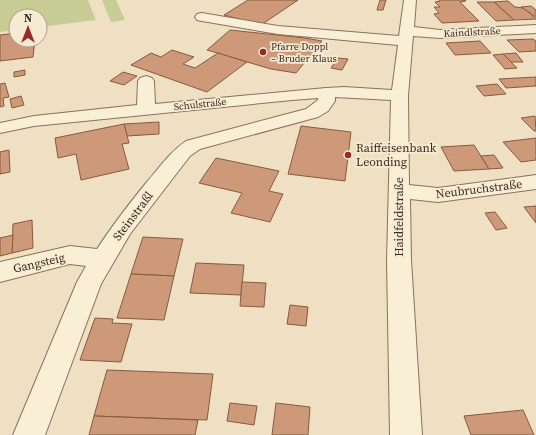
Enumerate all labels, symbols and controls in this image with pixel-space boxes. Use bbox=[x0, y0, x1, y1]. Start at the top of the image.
north arrow bbox=[8, 8, 48, 48]
text: N bbox=[24, 11, 32, 26]
street label: Kaindlstraße bbox=[443, 24, 501, 40]
place label: Pfarre Doppl – Bruder Klaus bbox=[271, 40, 337, 65]
marker: Pfarre Doppl – Bruder Klaus bbox=[258, 47, 268, 57]
street label: Schulstraße bbox=[173, 95, 227, 113]
place label: Raiffeisenbank Leonding bbox=[356, 140, 437, 170]
marker: Raiffeisenbank Leonding bbox=[343, 150, 353, 160]
street label: Neubruchstraße bbox=[435, 176, 523, 202]
street label: Haidfeldstraße bbox=[391, 177, 407, 257]
street label: Steinstraßl bbox=[109, 188, 157, 244]
street label: Gangsteig bbox=[12, 249, 66, 277]

